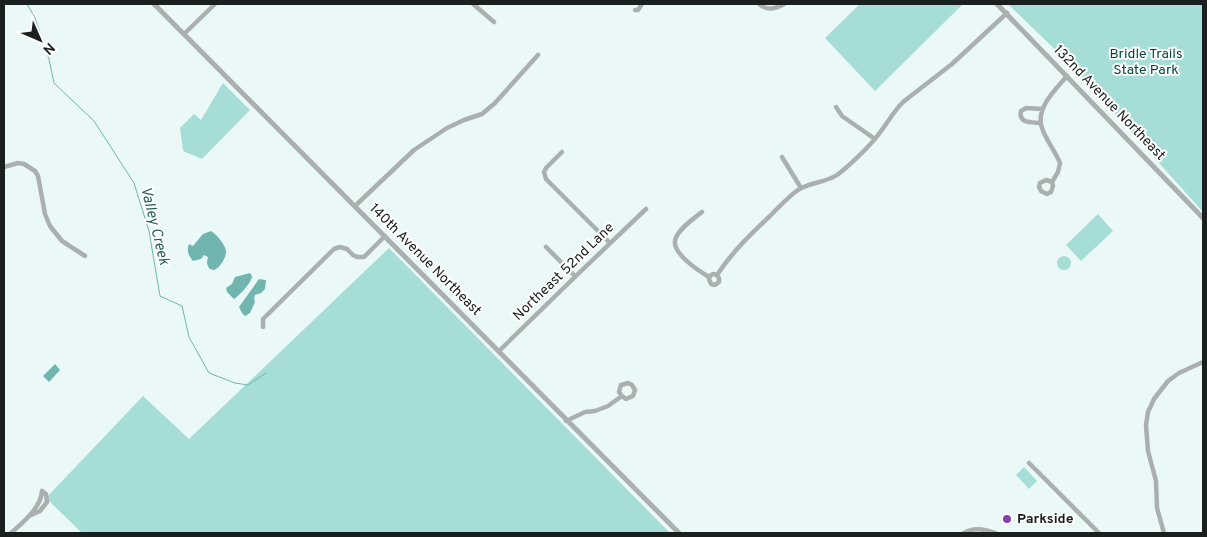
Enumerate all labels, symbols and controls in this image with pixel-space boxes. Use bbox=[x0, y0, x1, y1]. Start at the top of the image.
north arrow bbox=[15, 15, 65, 65]
text: N bbox=[39, 39, 58, 58]
street label: 132nd Avenue Northeast bbox=[1049, 42, 1169, 164]
park label: Bridle Trails State Park bbox=[1109, 46, 1183, 79]
water label: Valley Creek bbox=[135, 185, 173, 268]
street label: 140th Avenue Northeast bbox=[365, 200, 485, 320]
street label: Northeast 52nd Lane bbox=[510, 219, 618, 325]
place label: Parkside bbox=[1017, 511, 1074, 528]
marker: Parkside bbox=[1001, 513, 1013, 525]

